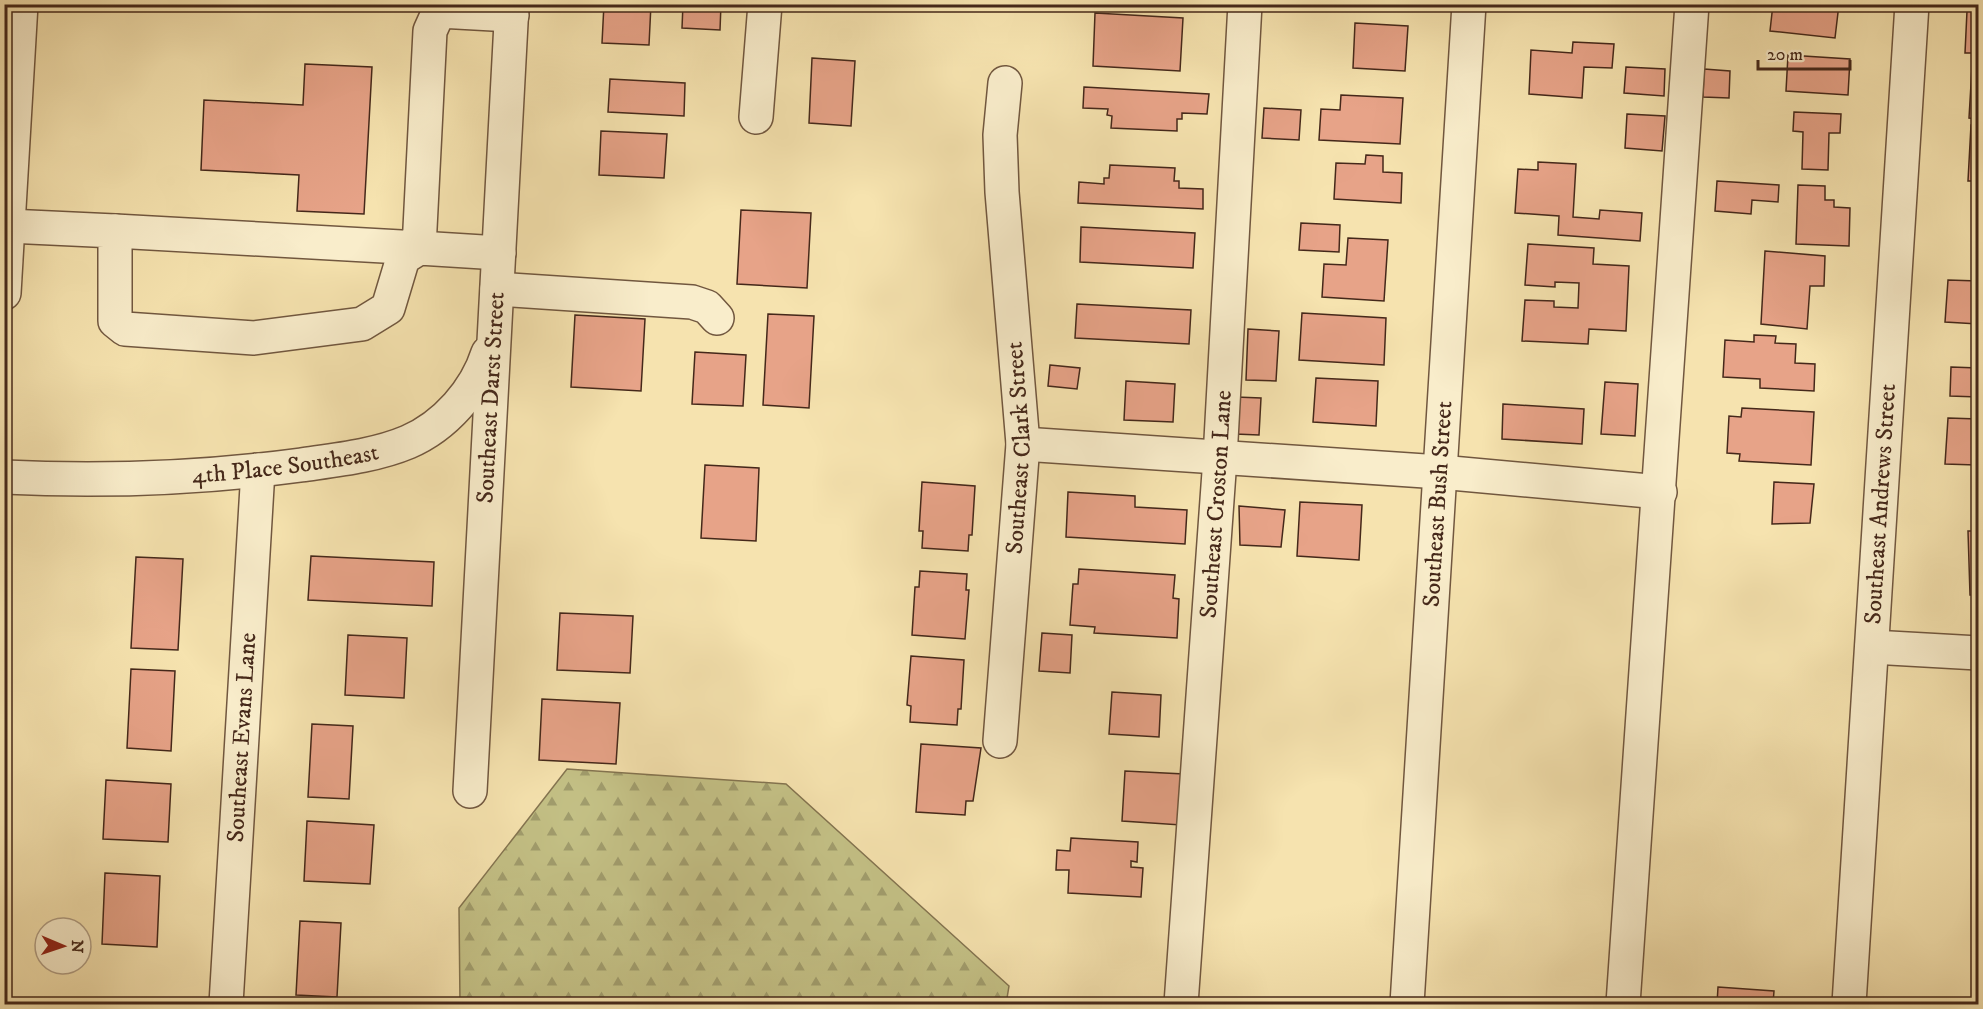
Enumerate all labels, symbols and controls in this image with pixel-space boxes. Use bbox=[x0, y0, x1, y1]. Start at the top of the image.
scale bar bbox=[1758, 33, 1850, 71]
text: 20 m bbox=[1767, 44, 1803, 66]
street label: Southeast Darst Street bbox=[470, 291, 512, 504]
street label: Southeast Clark Street bbox=[1000, 340, 1038, 555]
street label: Southeast Andrews Street bbox=[1858, 382, 1903, 625]
street label: Southeast Croston Lane bbox=[1194, 389, 1239, 619]
street label: Southeast Bush Street bbox=[1417, 400, 1459, 608]
street label: 4th Place Southeast bbox=[191, 437, 382, 491]
street label: Southeast Evans Lane bbox=[221, 632, 263, 843]
north arrow bbox=[33, 916, 93, 976]
text: N bbox=[67, 940, 87, 953]

